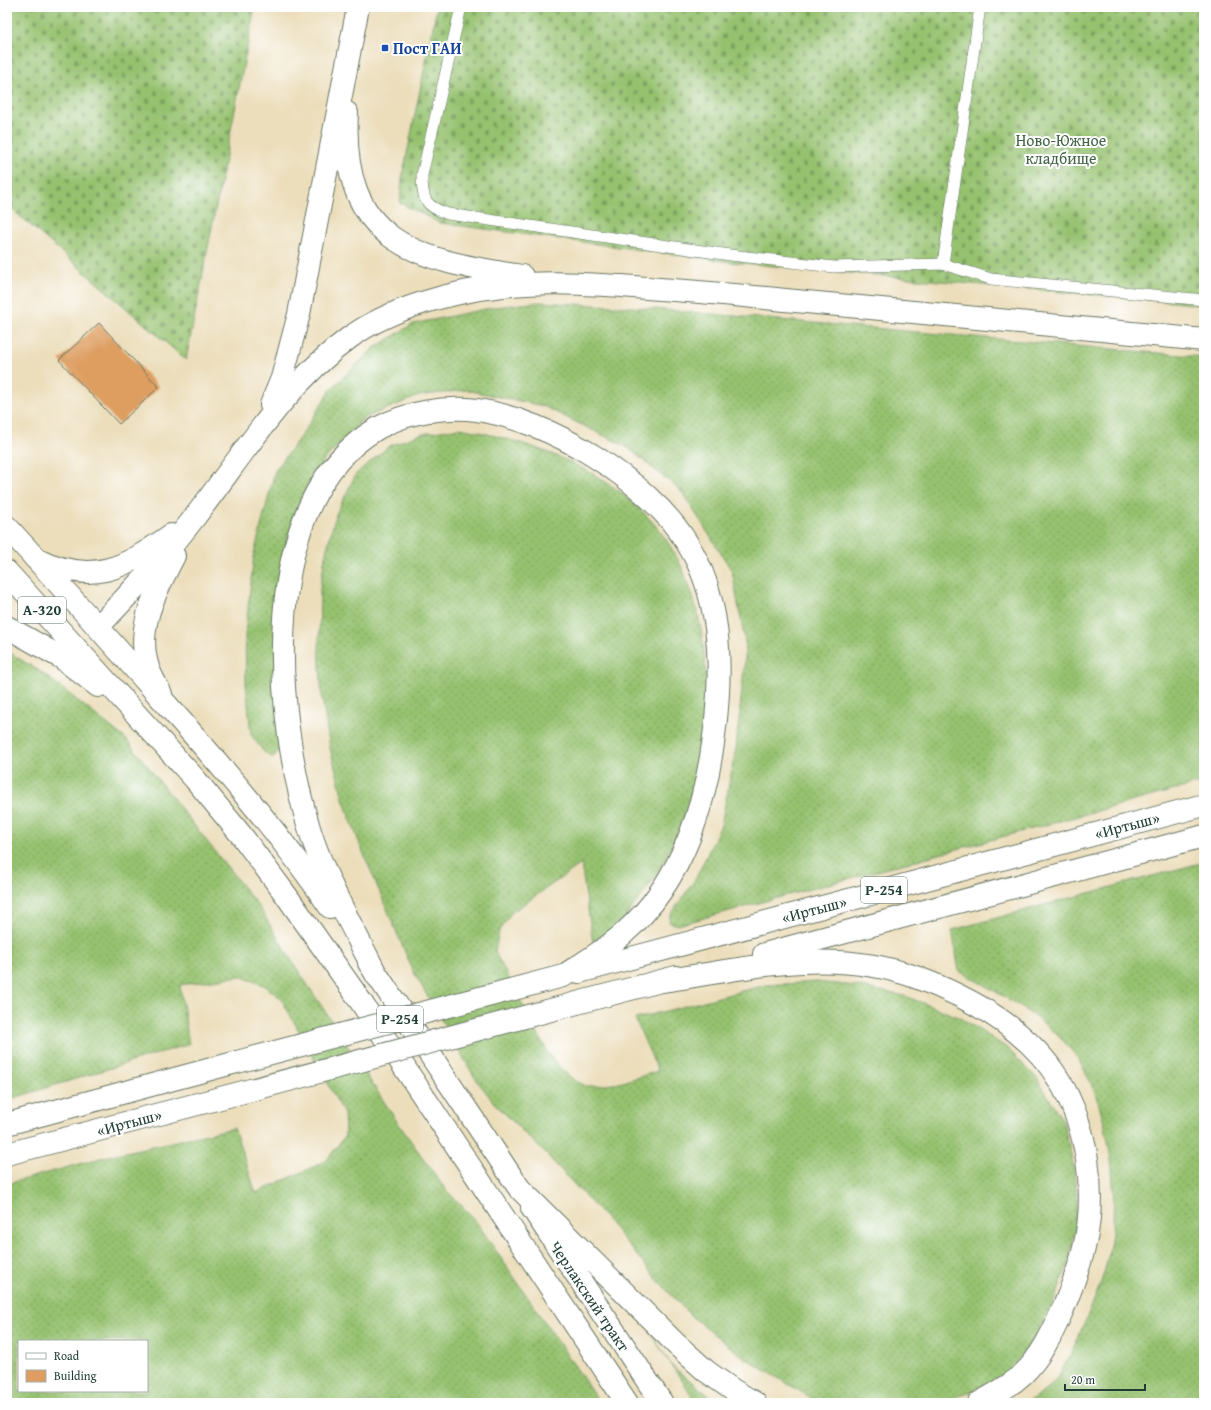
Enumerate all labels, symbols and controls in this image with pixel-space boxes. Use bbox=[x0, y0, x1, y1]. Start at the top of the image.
place label: Пост ГАИ bbox=[393, 36, 461, 60]
marker: Пост ГАИ bbox=[380, 43, 390, 53]
park label: Ново-Южное кладбище bbox=[1016, 128, 1106, 170]
road number: А-320 bbox=[18, 597, 66, 623]
street label: «Иртыш» bbox=[1092, 805, 1162, 845]
road number: Р-254 bbox=[861, 877, 907, 903]
street label: «Иртыш» bbox=[779, 889, 849, 929]
road number: Р-254 bbox=[377, 1006, 423, 1032]
street label: «Иртыш» bbox=[94, 1102, 164, 1142]
street label: Черлакский тракт bbox=[544, 1236, 636, 1356]
legend bbox=[18, 1340, 148, 1392]
text: Road bbox=[54, 1347, 80, 1364]
scale bar bbox=[1065, 1366, 1145, 1392]
text: Building bbox=[54, 1367, 97, 1384]
text: 20 m bbox=[1071, 1371, 1095, 1388]

